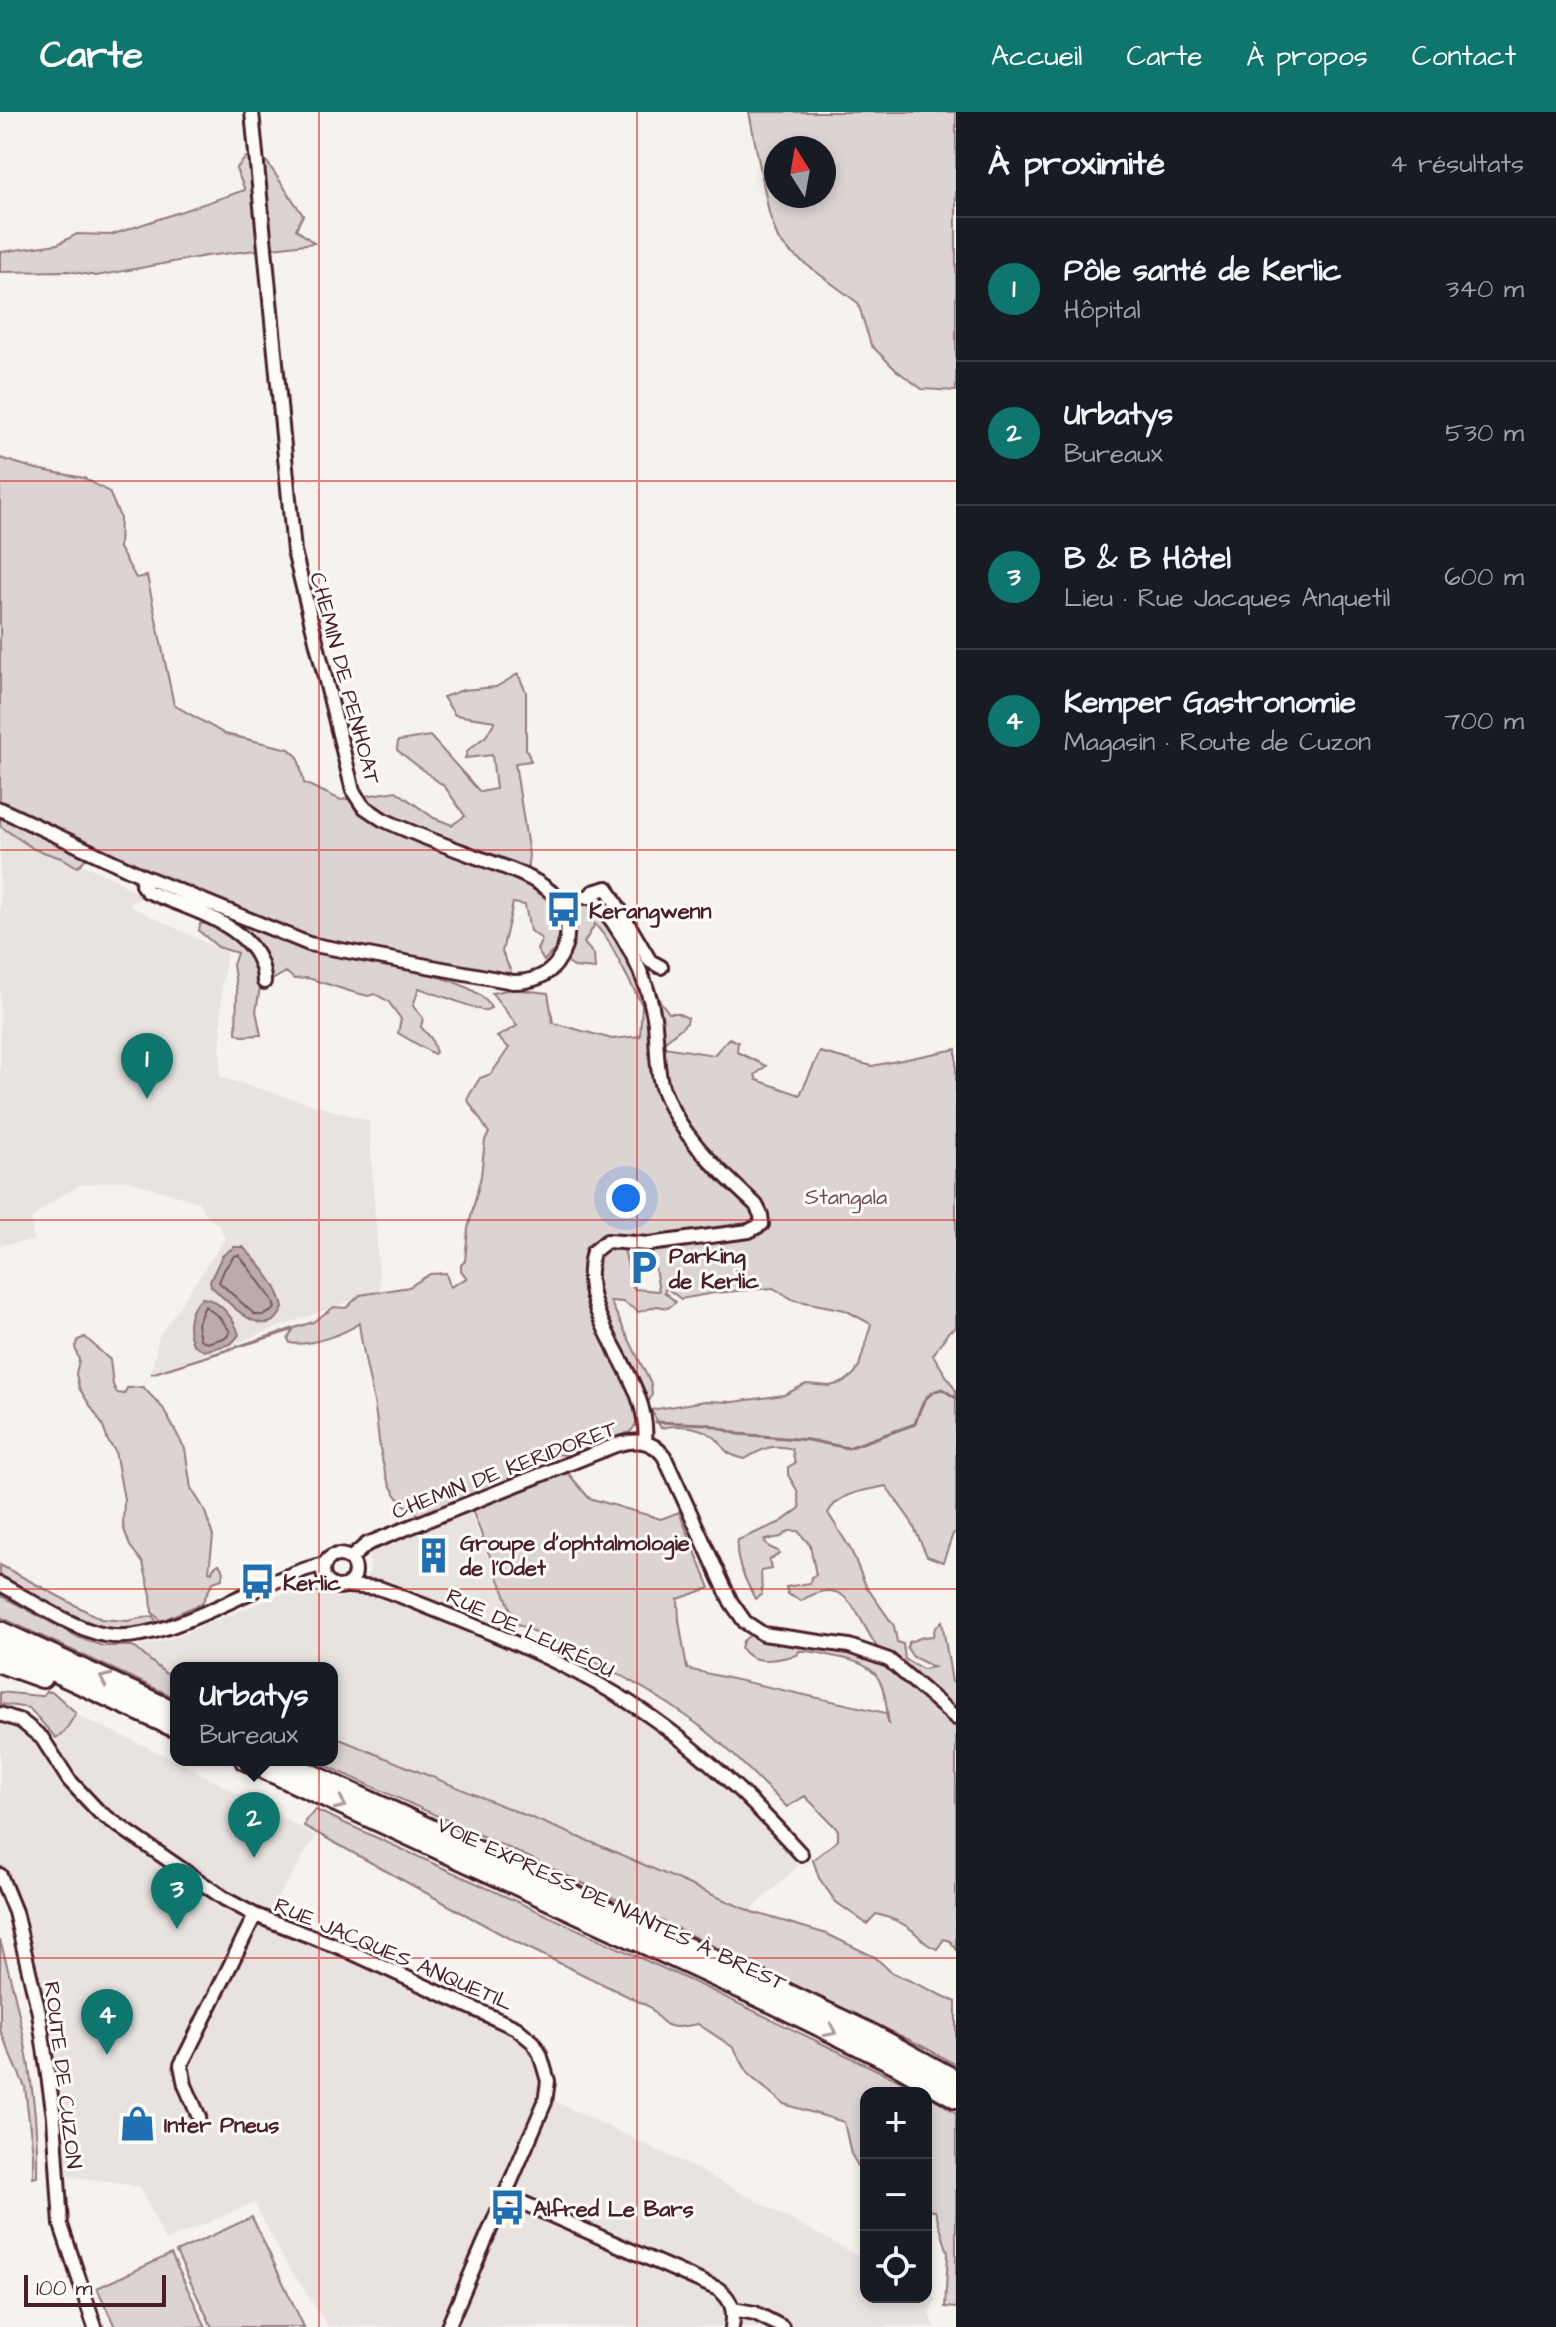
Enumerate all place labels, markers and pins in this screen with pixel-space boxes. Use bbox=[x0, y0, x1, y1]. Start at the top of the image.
bus stop icon: Kerangwenn bbox=[544, 891, 582, 929]
place label: Kerangwenn bbox=[589, 896, 712, 928]
pin: 1 bbox=[121, 1033, 173, 1099]
place label: Parking de Kerlic bbox=[668, 1241, 759, 1297]
parking icon: Parking de Kerlic bbox=[624, 1249, 662, 1287]
place label: Groupe d'ophtalmologie de l'Odet bbox=[459, 1528, 690, 1584]
building icon: Groupe d'ophtalmologie de l'Odet bbox=[415, 1536, 453, 1574]
bus stop icon: Kerlic bbox=[238, 1563, 276, 1601]
place label: Kerlic bbox=[283, 1568, 341, 1599]
pin: 2 bbox=[228, 1792, 280, 1858]
pin: 3 bbox=[151, 1863, 203, 1929]
pin: 4 bbox=[81, 1989, 133, 2055]
shop icon: Inter Pneus bbox=[119, 2105, 157, 2143]
place label: Inter Pneus bbox=[164, 2110, 279, 2141]
bus stop icon: Alfred Le Bars bbox=[488, 2189, 526, 2227]
place label: Alfred Le Bars bbox=[533, 2194, 694, 2225]

